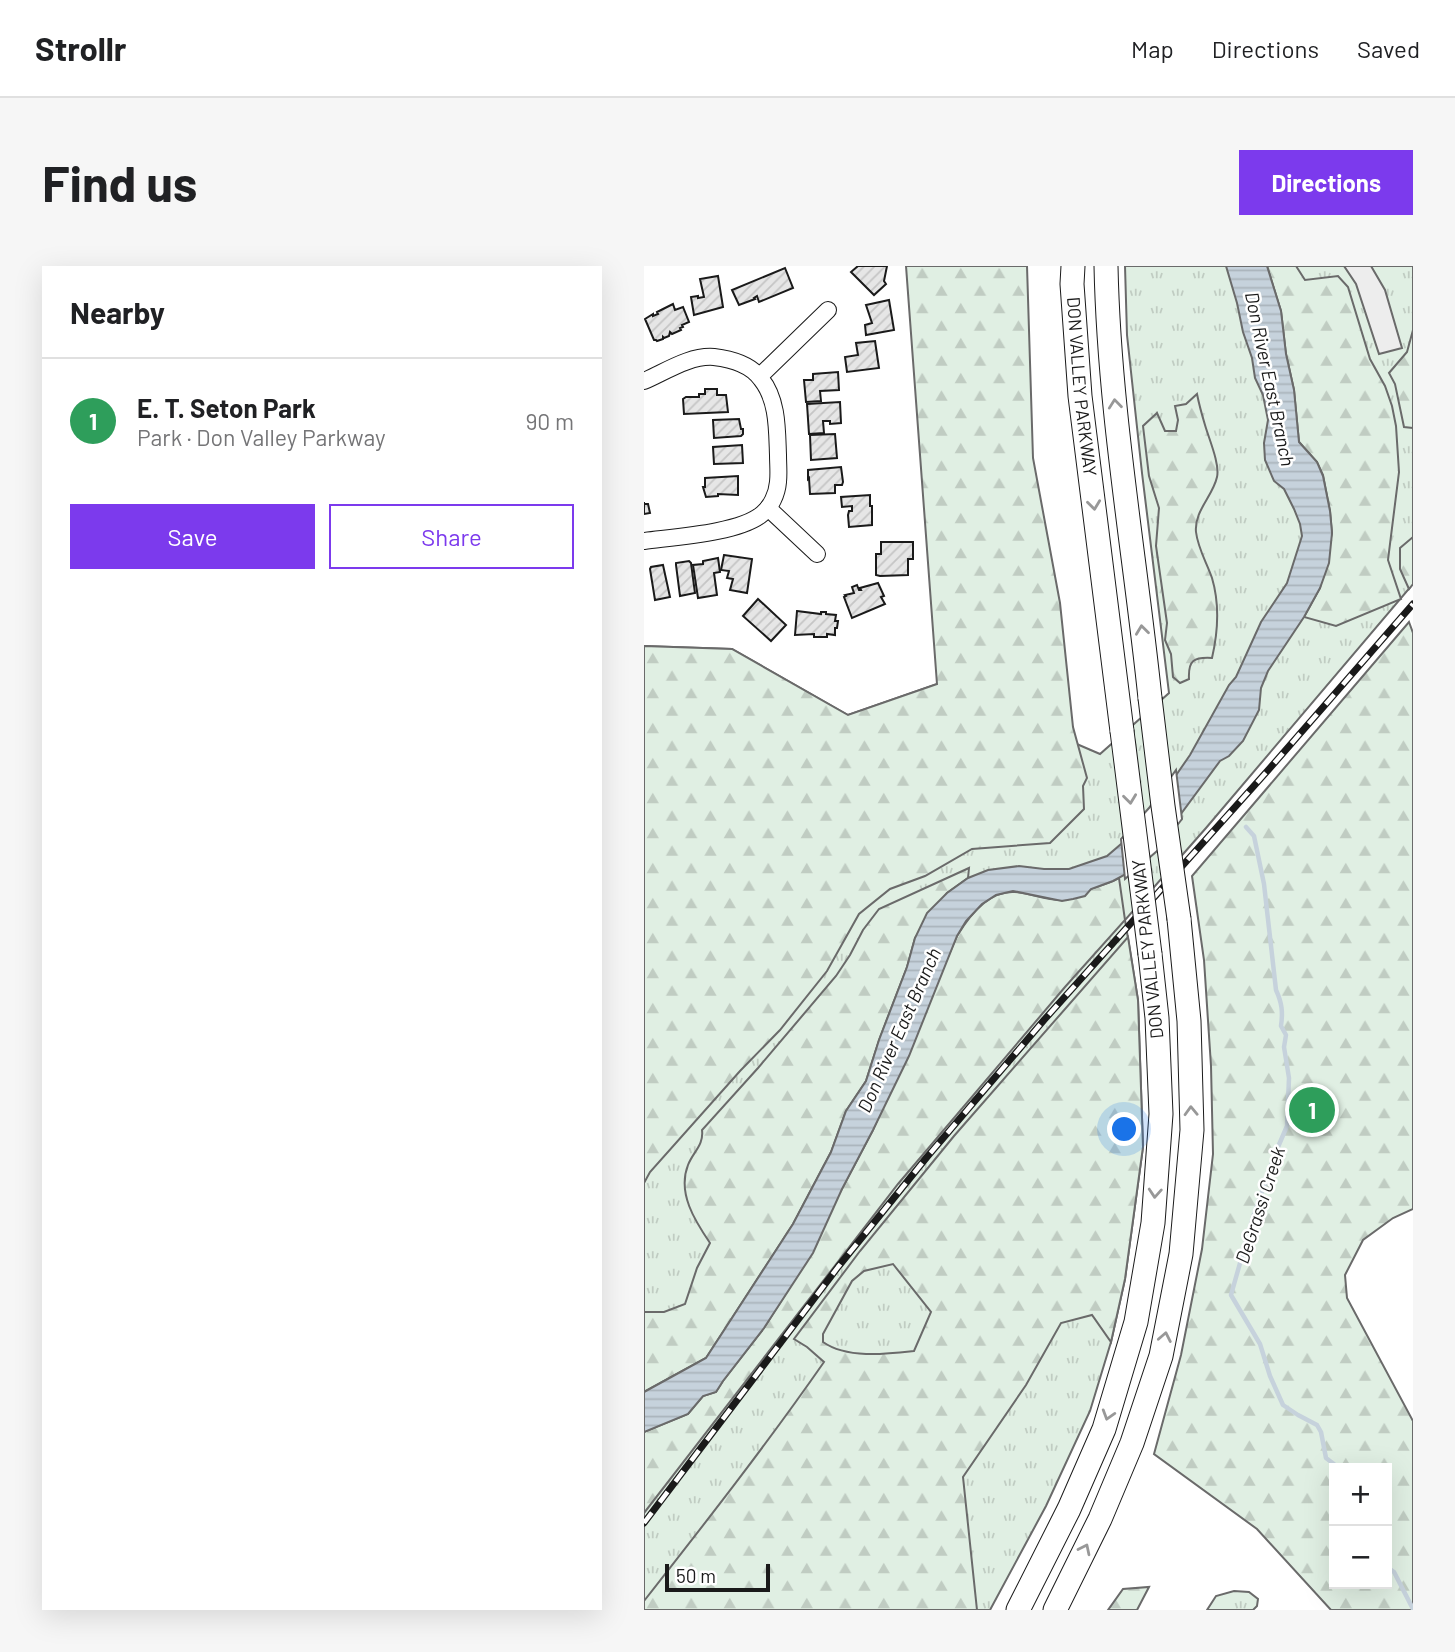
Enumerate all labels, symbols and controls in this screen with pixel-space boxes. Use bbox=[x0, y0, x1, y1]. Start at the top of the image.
text: Strollr bbox=[35, 28, 127, 68]
text: Map bbox=[1131, 34, 1174, 63]
text: Directions bbox=[1212, 34, 1319, 63]
text: Saved bbox=[1357, 34, 1420, 63]
button: Directions bbox=[1239, 150, 1413, 215]
text: Find us bbox=[42, 153, 197, 212]
water label: Don River East Branch bbox=[1241, 290, 1300, 468]
text: Nearby bbox=[70, 294, 165, 330]
street label: DON VALLEY PARKWAY bbox=[1063, 296, 1102, 477]
text: E. T. Seton Park bbox=[137, 392, 316, 423]
one-way arrow bbox=[1107, 398, 1122, 410]
text: 1 bbox=[89, 407, 97, 435]
text: 90 m bbox=[525, 407, 574, 435]
text: Park · Don Valley Parkway bbox=[137, 423, 386, 451]
one-way arrow bbox=[1086, 499, 1101, 510]
button: Save bbox=[70, 504, 315, 569]
button: Share bbox=[329, 504, 574, 569]
one-way arrow bbox=[1135, 624, 1150, 636]
one-way arrow bbox=[1123, 793, 1138, 804]
street label: DON VALLEY PARKWAY bbox=[1127, 858, 1167, 1040]
water label: Don River East Branch bbox=[852, 944, 945, 1116]
pin: 1 bbox=[1289, 1084, 1335, 1136]
one-way arrow bbox=[1184, 1105, 1199, 1116]
your location bbox=[1107, 1112, 1141, 1146]
water label: DeGrassi Creek bbox=[1230, 1143, 1289, 1266]
one-way arrow bbox=[1148, 1188, 1163, 1199]
one-way arrow bbox=[1157, 1331, 1172, 1343]
one-way arrow bbox=[1101, 1408, 1116, 1420]
map controls bbox=[1329, 1463, 1392, 1589]
button: + bbox=[1329, 1463, 1392, 1526]
button: − bbox=[1329, 1526, 1392, 1589]
one-way arrow bbox=[1077, 1544, 1091, 1556]
scale bar bbox=[665, 1561, 770, 1593]
text: 50 m bbox=[676, 1564, 716, 1587]

